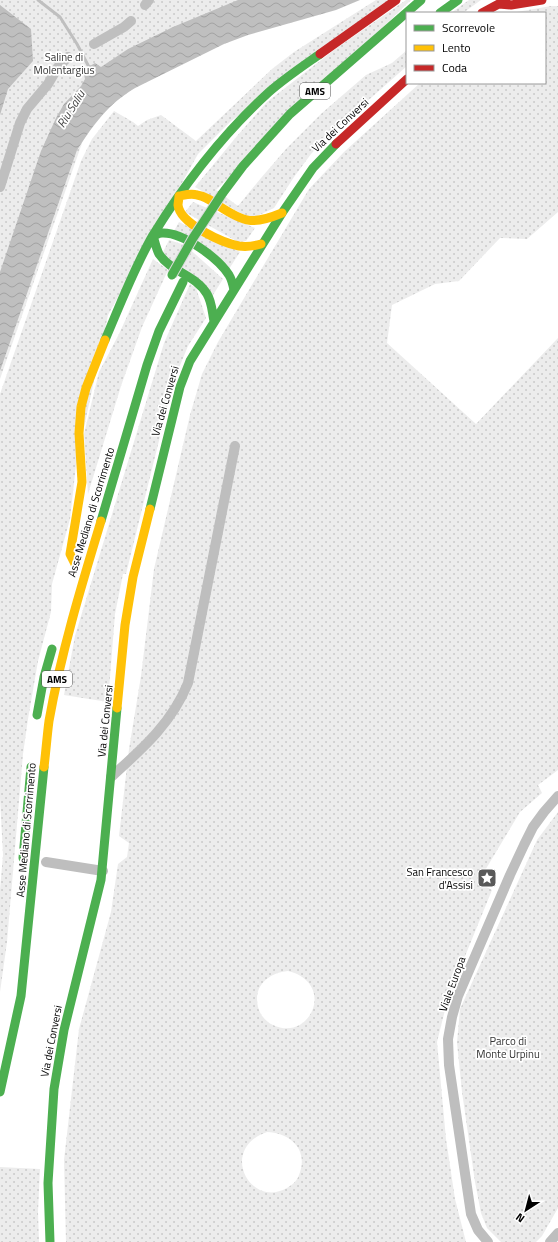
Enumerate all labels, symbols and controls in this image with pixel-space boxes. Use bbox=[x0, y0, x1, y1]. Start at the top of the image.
legend bbox=[406, 12, 546, 84]
text: Scorrevole bbox=[442, 18, 495, 37]
text: Lento bbox=[442, 38, 471, 57]
park label: Saline di Molentargius bbox=[33, 49, 95, 78]
text: Coda bbox=[442, 58, 467, 77]
road number: AMS bbox=[300, 83, 330, 99]
water label: Riu Saliu bbox=[52, 86, 90, 131]
street label: Via dei Conversi bbox=[308, 94, 372, 156]
street label: Via dei Conversi bbox=[147, 364, 183, 438]
street label: Asse Mediano di Scorrimento bbox=[64, 445, 118, 579]
road number: AMS bbox=[42, 671, 72, 687]
street label: Via dei Conversi bbox=[93, 684, 117, 758]
street label: Asse Mediano di Scorrimento bbox=[12, 762, 40, 898]
place label: San Francesco d'Assisi bbox=[406, 864, 473, 893]
place icon: San Francesco d'Assisi bbox=[476, 867, 498, 889]
street label: Viale Europa bbox=[435, 954, 470, 1014]
street label: Via dei Conversi bbox=[36, 1004, 66, 1078]
park label: Parco di Monte Urpinu bbox=[476, 1033, 540, 1062]
north arrow bbox=[506, 1190, 546, 1230]
text: N bbox=[512, 1209, 528, 1227]

